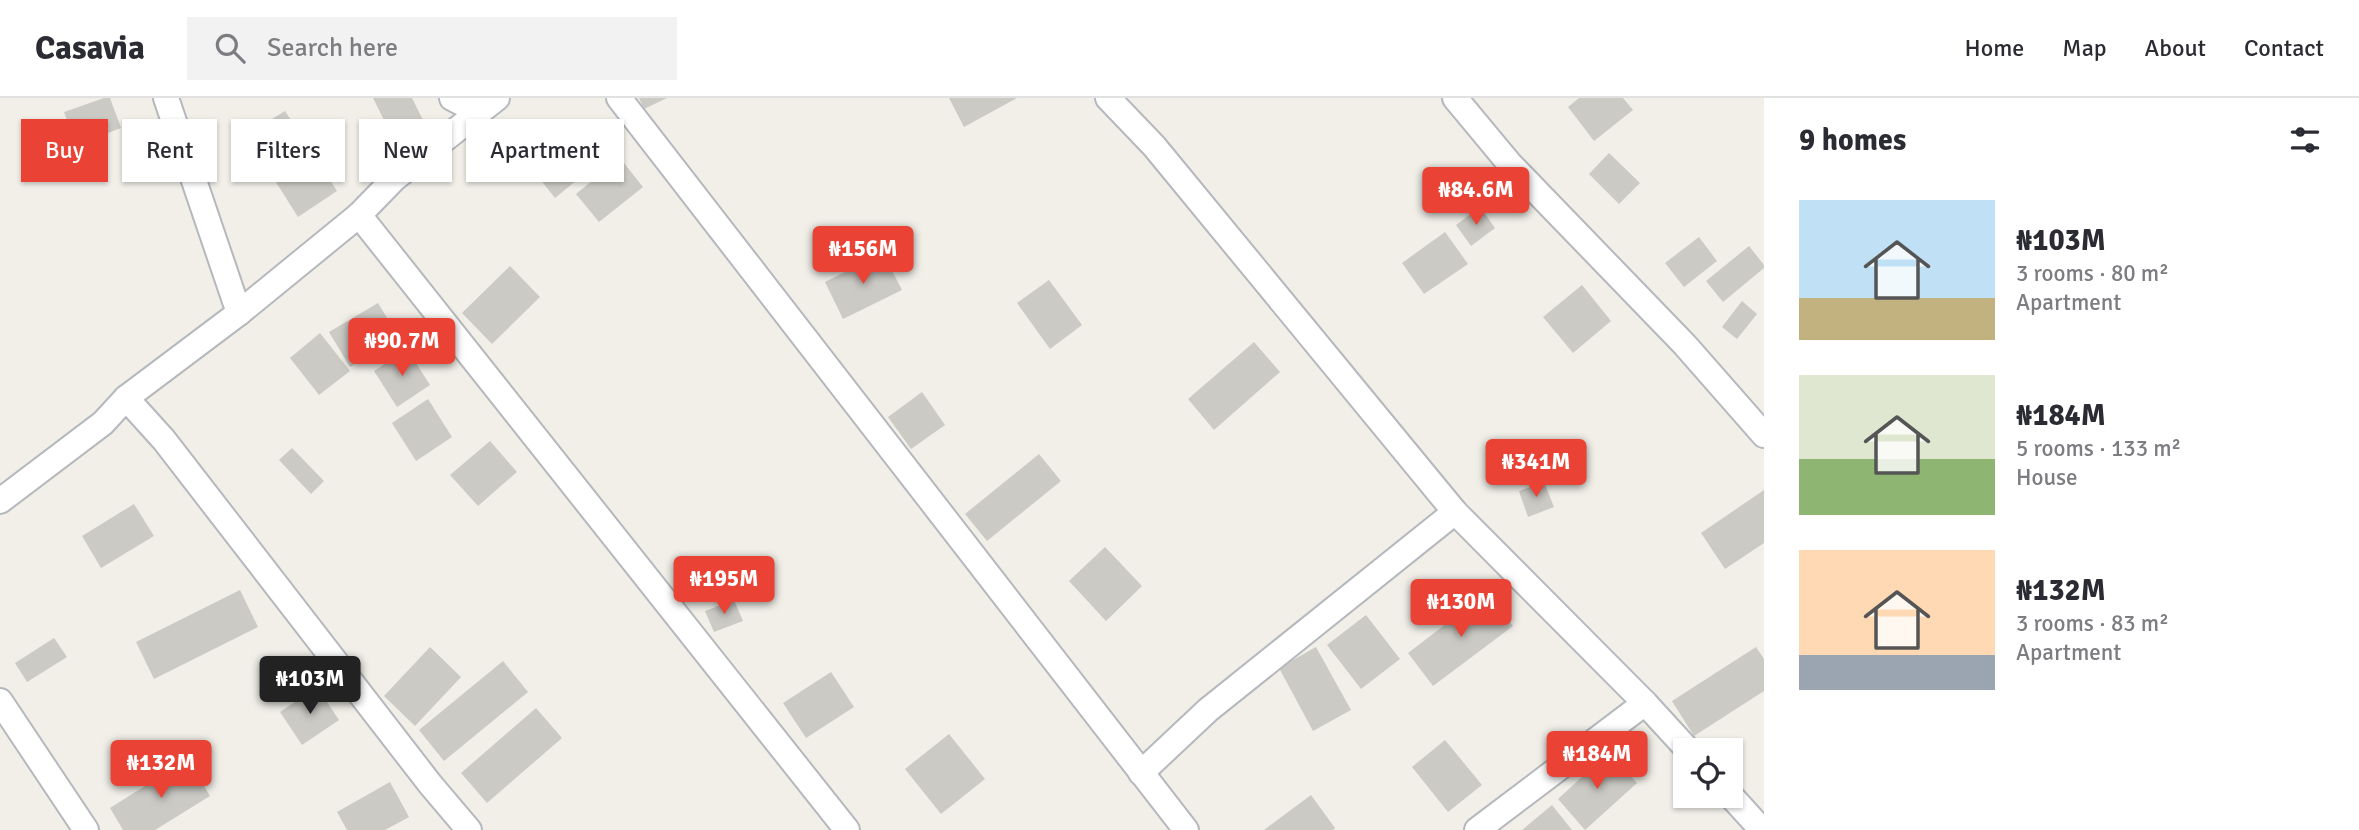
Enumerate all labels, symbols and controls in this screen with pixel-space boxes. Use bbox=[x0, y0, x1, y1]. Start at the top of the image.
search box bbox=[187, 17, 677, 80]
text: Casavia bbox=[35, 28, 145, 69]
icon: search bbox=[211, 29, 249, 67]
text: Search here bbox=[267, 32, 398, 64]
text: Home bbox=[1964, 33, 2024, 63]
text: Map bbox=[2062, 33, 2107, 63]
text: About bbox=[2145, 33, 2206, 63]
text: Contact bbox=[2244, 33, 2324, 63]
chip: Buy bbox=[21, 119, 108, 182]
chip: Rent bbox=[122, 119, 217, 182]
chip: Filters bbox=[231, 119, 345, 182]
chip: New bbox=[359, 119, 452, 182]
chip: Apartment bbox=[466, 119, 624, 182]
icon: filters bbox=[2286, 121, 2324, 159]
text: 9 homes bbox=[1799, 122, 1906, 159]
pin: ₦84.6M bbox=[1419, 167, 1533, 227]
text: ₦84.6M bbox=[1438, 175, 1514, 204]
text: ₦103M bbox=[2016, 222, 2106, 259]
pin: ₦156M bbox=[814, 226, 912, 286]
icon: home bbox=[1855, 228, 1939, 312]
text: ₦156M bbox=[829, 234, 897, 263]
text: 3 rooms · 80 m² bbox=[2016, 259, 2169, 288]
text: Apartment bbox=[2016, 288, 2121, 317]
pin: ₦90.7M bbox=[345, 318, 459, 378]
text: ₦90.7M bbox=[364, 326, 440, 355]
text: ₦184M bbox=[2016, 397, 2106, 434]
icon: home bbox=[1855, 403, 1939, 487]
text: 5 rooms · 133 m² bbox=[2016, 434, 2181, 463]
pin: ₦341M bbox=[1487, 440, 1585, 499]
text: ₦341M bbox=[1502, 447, 1570, 476]
text: House bbox=[2016, 463, 2078, 492]
pin: ₦195M bbox=[675, 556, 773, 616]
text: ₦195M bbox=[690, 564, 758, 593]
text: ₦132M bbox=[2016, 572, 2106, 609]
icon: home bbox=[1855, 578, 1939, 662]
pin: ₦130M bbox=[1412, 580, 1510, 639]
text: ₦130M bbox=[1427, 587, 1495, 616]
text: 3 rooms · 83 m² bbox=[2016, 609, 2169, 638]
text: Apartment bbox=[2016, 638, 2121, 667]
pin: ₦103M bbox=[261, 656, 359, 716]
text: ₦103M bbox=[276, 664, 344, 693]
pin: ₦184M bbox=[1548, 732, 1646, 791]
map controls bbox=[1673, 738, 1743, 808]
button: locate bbox=[1673, 738, 1743, 808]
text: ₦184M bbox=[1563, 739, 1631, 768]
pin: ₦132M bbox=[112, 740, 210, 800]
text: ₦132M bbox=[127, 748, 195, 777]

